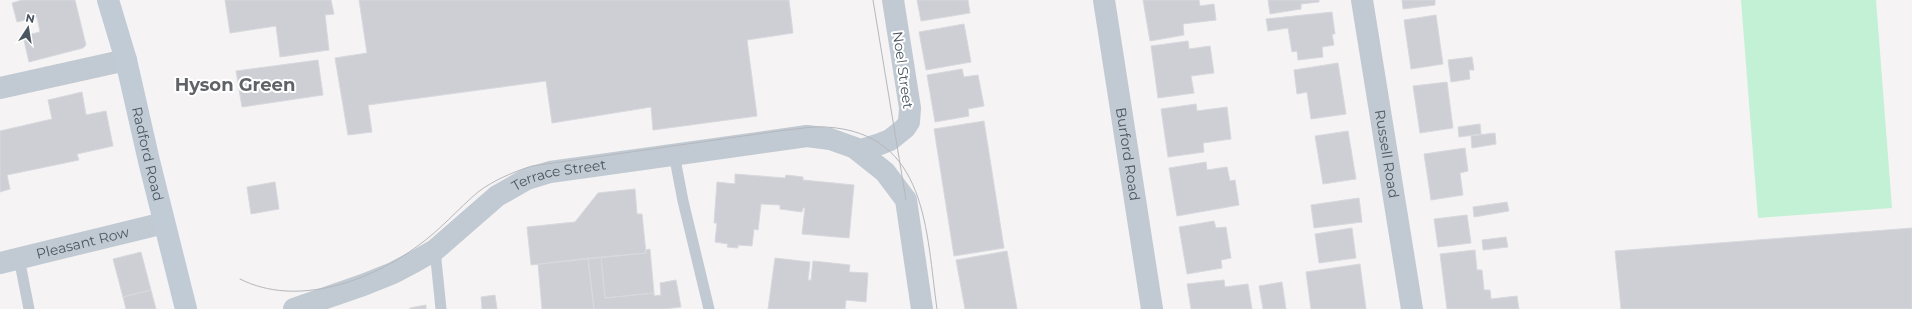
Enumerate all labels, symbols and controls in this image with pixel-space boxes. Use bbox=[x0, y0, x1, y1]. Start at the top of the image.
north arrow bbox=[8, 8, 48, 48]
text: N bbox=[24, 10, 36, 26]
street label: Noel Street bbox=[889, 30, 917, 110]
district label: Hyson Green bbox=[175, 74, 295, 96]
street label: Radford Road bbox=[128, 105, 168, 203]
street label: Burford Road bbox=[1112, 106, 1144, 202]
street label: Russell Road bbox=[1371, 108, 1403, 200]
street label: Terrace Street bbox=[508, 155, 607, 195]
street label: Pleasant Row bbox=[34, 223, 132, 263]

